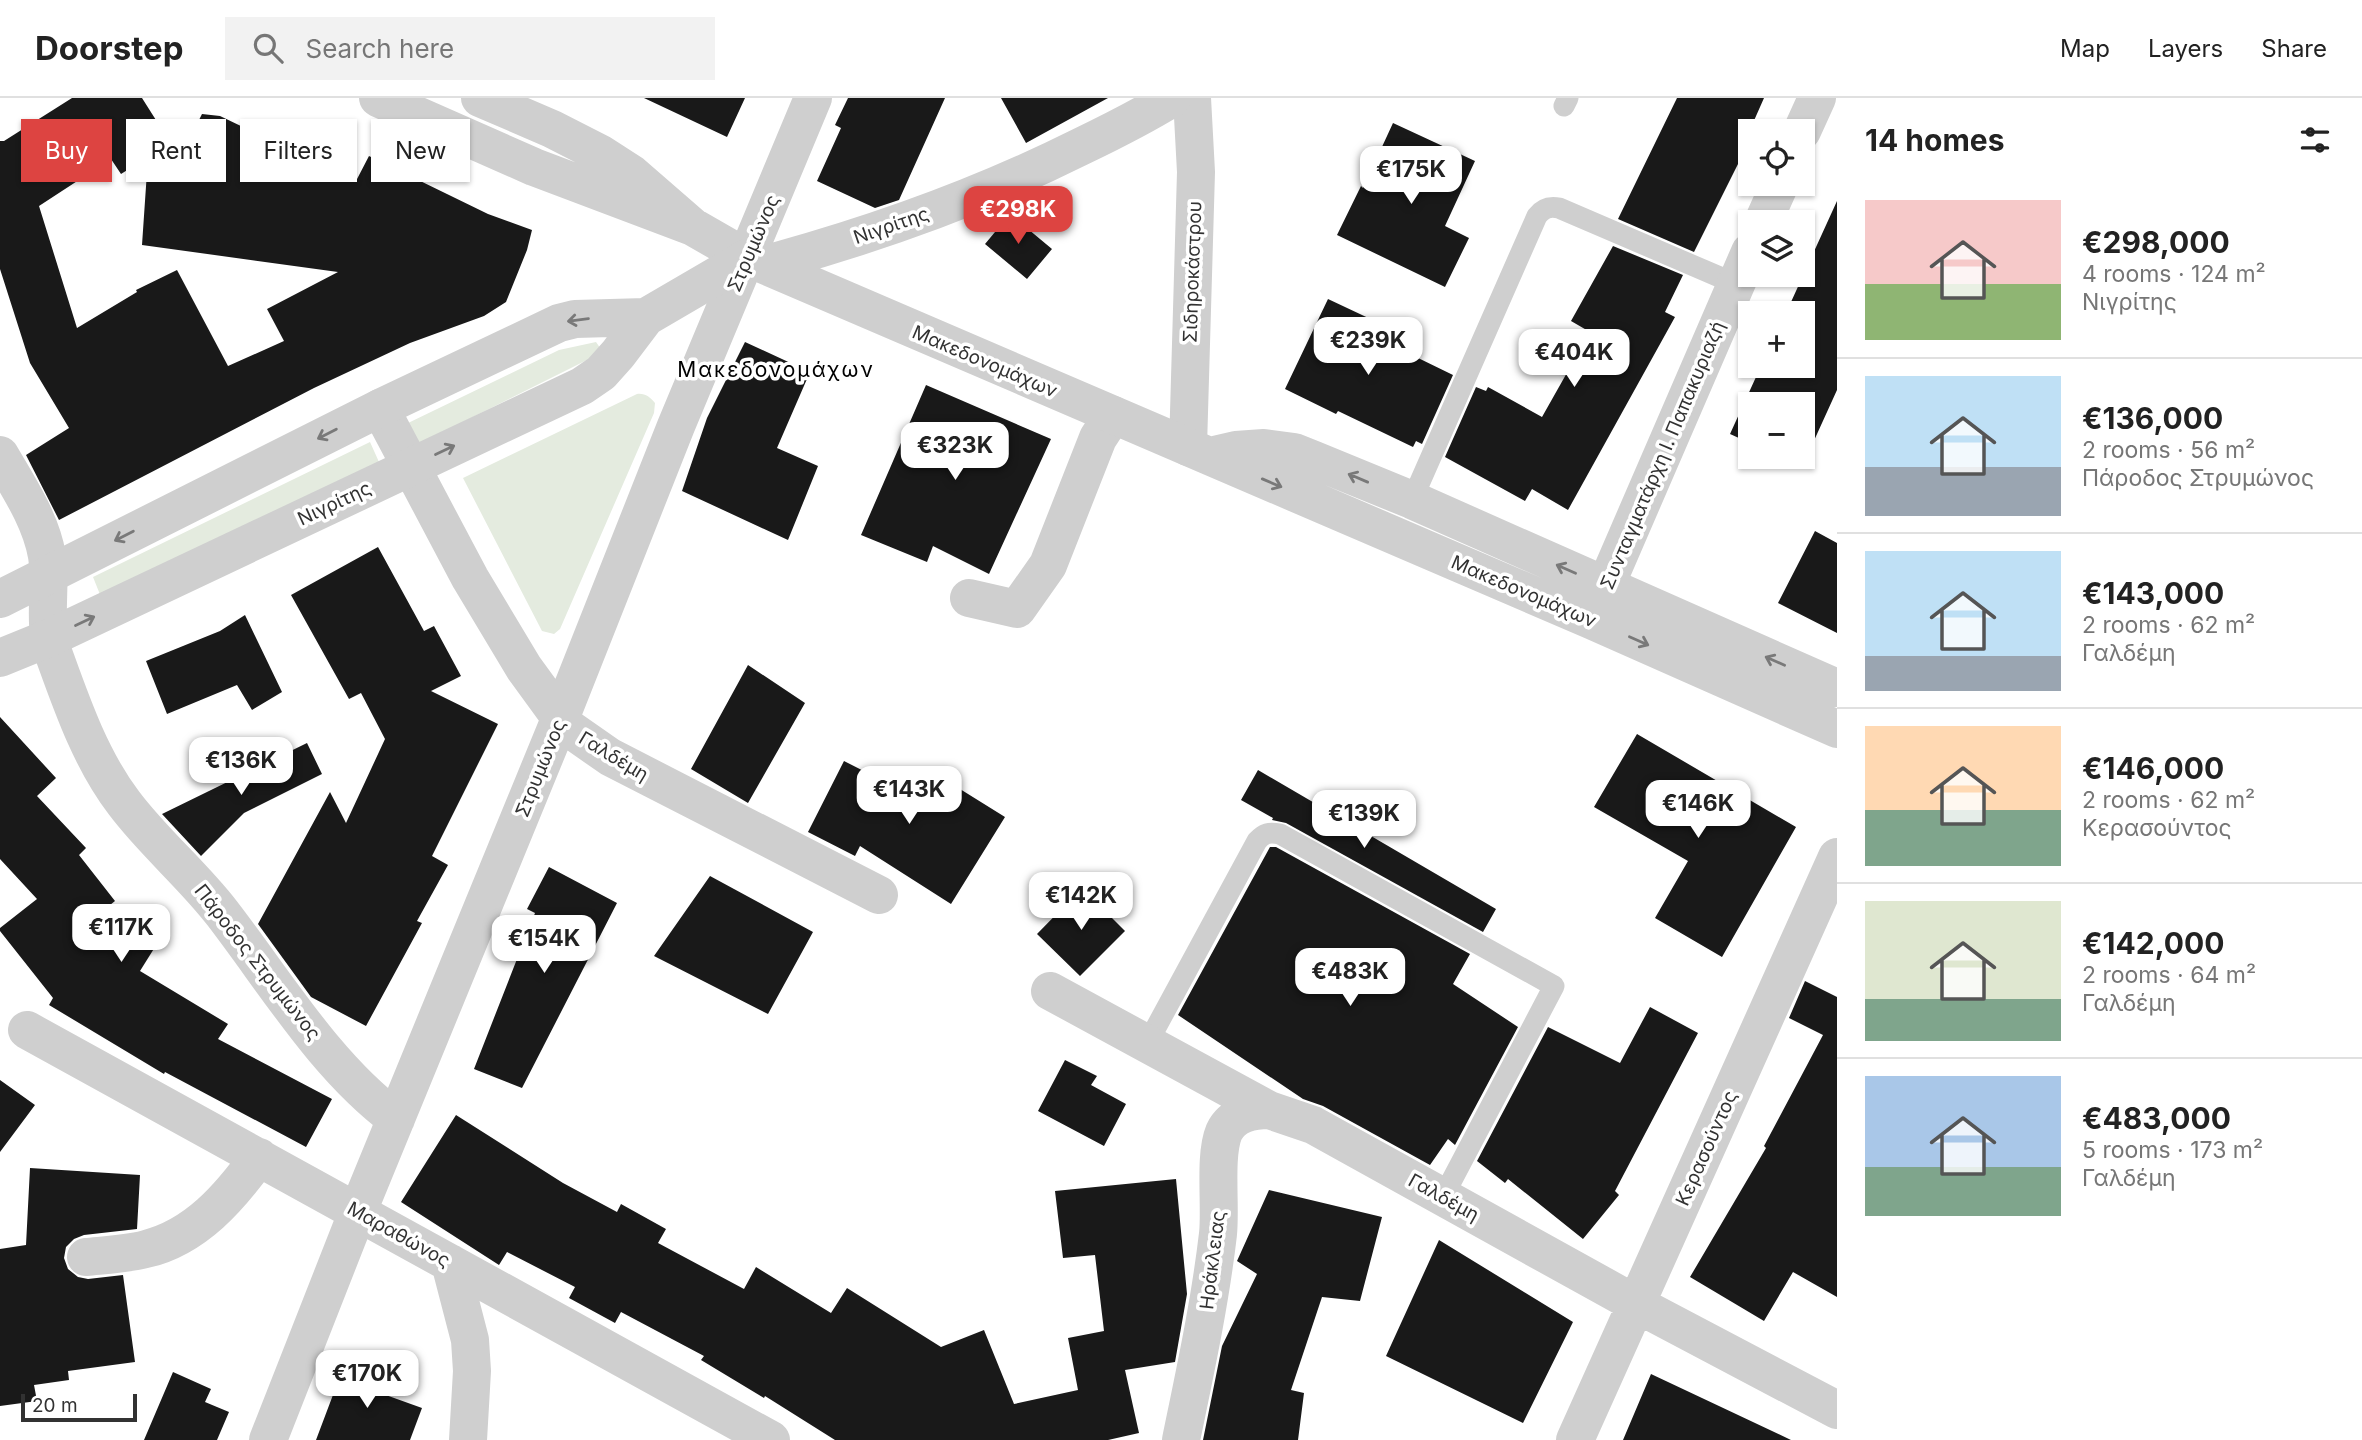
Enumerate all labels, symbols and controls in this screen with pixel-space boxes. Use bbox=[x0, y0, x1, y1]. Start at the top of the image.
search box bbox=[225, 17, 715, 80]
text: Doorstep bbox=[35, 28, 183, 68]
icon: search bbox=[249, 29, 287, 67]
text: Search here bbox=[305, 33, 454, 64]
text: Map bbox=[2060, 34, 2110, 63]
text: Layers bbox=[2148, 34, 2223, 63]
text: Share bbox=[2261, 34, 2327, 63]
chip: Buy bbox=[21, 119, 112, 182]
chip: Rent bbox=[126, 119, 226, 182]
chip: Filters bbox=[240, 119, 357, 182]
chip: New bbox=[371, 119, 470, 182]
map controls bbox=[1738, 119, 1815, 469]
button: locate bbox=[1738, 119, 1815, 196]
icon: filters bbox=[2296, 121, 2334, 159]
text: 14 homes bbox=[1865, 122, 2004, 158]
pin: €175K bbox=[1362, 146, 1460, 206]
text: €175K bbox=[1376, 155, 1446, 183]
pin: €298K bbox=[969, 186, 1067, 246]
street label: Στρυμώνος bbox=[723, 191, 784, 295]
text: €298K bbox=[980, 195, 1056, 223]
street label: Σιδηροκάστρου bbox=[1179, 201, 1206, 343]
street label: Νιγρίτης bbox=[850, 202, 932, 249]
button: layers bbox=[1738, 210, 1815, 287]
text: €298,000 bbox=[2082, 224, 2230, 260]
icon: home bbox=[1921, 228, 2005, 312]
text: 4 rooms · 124 m² bbox=[2082, 260, 2266, 288]
text: Νιγρίτης bbox=[2082, 288, 2177, 316]
button: + bbox=[1738, 301, 1815, 378]
one-way arrow bbox=[567, 314, 590, 327]
pin: €239K bbox=[1319, 317, 1417, 377]
street label: Συνταγματάρχη Ι. Παπακυριαζή bbox=[1595, 318, 1730, 593]
street label: Μακεδονομάχων bbox=[909, 321, 1061, 402]
text: €239K bbox=[1330, 326, 1406, 354]
pin: €404K bbox=[1525, 330, 1623, 389]
text: €404K bbox=[1535, 338, 1613, 366]
district label: Μακεδονομάχων bbox=[677, 357, 875, 382]
button: − bbox=[1738, 392, 1815, 469]
text: €136,000 bbox=[2082, 400, 2223, 436]
icon: home bbox=[1921, 404, 2005, 488]
pin: €323K bbox=[906, 422, 1004, 482]
one-way arrow bbox=[317, 428, 338, 442]
text: €323K bbox=[917, 431, 993, 459]
text: 2 rooms · 56 m² bbox=[2082, 436, 2255, 464]
one-way arrow bbox=[434, 443, 456, 456]
text: Πάροδος Στρυμώνος bbox=[2082, 464, 2314, 492]
one-way arrow bbox=[1348, 471, 1369, 484]
street label: Νιγρίτης bbox=[294, 476, 375, 530]
one-way arrow bbox=[1261, 477, 1283, 490]
one-way arrow bbox=[114, 530, 135, 544]
street label: Μακεδονομάχων bbox=[1448, 551, 1600, 632]
one-way arrow bbox=[1556, 562, 1578, 575]
text: €143,000 bbox=[2082, 575, 2224, 611]
icon: home bbox=[1921, 579, 2005, 663]
text: 2 rooms · 62 m² bbox=[2082, 611, 2255, 639]
one-way arrow bbox=[74, 614, 95, 627]
one-way arrow bbox=[1628, 635, 1649, 648]
text: Γαλδέμη bbox=[2082, 639, 2176, 667]
one-way arrow bbox=[1764, 654, 1786, 667]
street label: Στρυμώνος bbox=[510, 716, 570, 820]
street label: Γαλδέμη bbox=[575, 727, 653, 786]
pin: €136K bbox=[192, 738, 290, 797]
text: €136K bbox=[205, 746, 277, 774]
text: €146,000 bbox=[2082, 750, 2224, 786]
icon: home bbox=[1921, 754, 2005, 838]
pin: €143K bbox=[860, 766, 958, 826]
text: €143K bbox=[873, 775, 945, 803]
pin: €146K bbox=[1649, 780, 1747, 840]
text: 2 rooms · 62 m² bbox=[2082, 786, 2255, 814]
text: €146K bbox=[1662, 789, 1734, 817]
pin: €139K bbox=[1315, 790, 1413, 850]
text: €139K bbox=[1328, 799, 1400, 827]
text: Κερασούντος bbox=[2082, 814, 2232, 842]
pin: €142K bbox=[1032, 872, 1130, 932]
street label: Πάροδος Στρυμώνος bbox=[190, 880, 326, 1045]
text: €142K bbox=[1045, 881, 1117, 909]
pin: €117K bbox=[72, 904, 170, 964]
text: €117K bbox=[88, 913, 154, 941]
pin: €154K bbox=[495, 916, 593, 975]
text: €154K bbox=[508, 924, 580, 952]
text: €142,000 bbox=[2082, 925, 2225, 961]
icon: home bbox=[1921, 929, 2005, 1013]
pin: €483K bbox=[1301, 948, 1399, 1008]
text: €483K bbox=[1311, 957, 1389, 985]
text: 2 rooms · 64 m² bbox=[2082, 961, 2256, 989]
text: Γαλδέμη bbox=[2082, 989, 2176, 1017]
street label: Κερασούντος bbox=[1671, 1087, 1742, 1209]
text: €483,000 bbox=[2082, 1100, 2231, 1136]
icon: home bbox=[1921, 1104, 2005, 1188]
text: 5 rooms · 173 m² bbox=[2082, 1136, 2263, 1164]
text: Γαλδέμη bbox=[2082, 1164, 2176, 1192]
street label: Γαλδέμη bbox=[1404, 1169, 1483, 1226]
street label: Μαραθώνος bbox=[343, 1197, 454, 1272]
street label: Ηράκλειας bbox=[1195, 1209, 1230, 1311]
pin: €170K bbox=[318, 1350, 416, 1410]
text: €170K bbox=[332, 1359, 402, 1387]
scale bar bbox=[21, 1391, 136, 1423]
text: 20 m bbox=[32, 1394, 78, 1417]

